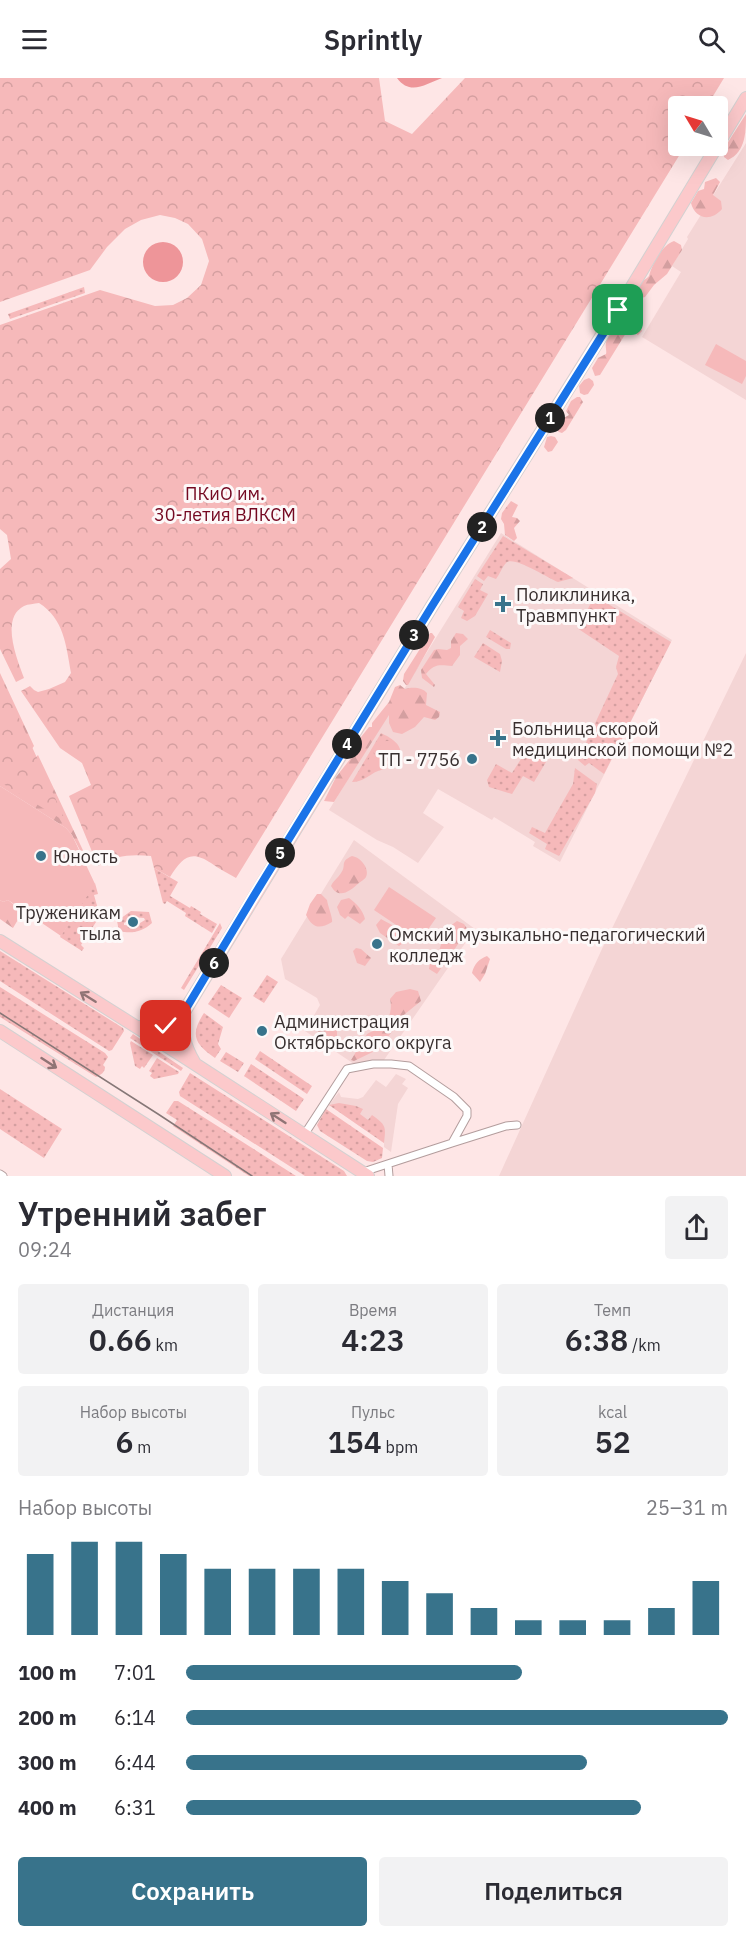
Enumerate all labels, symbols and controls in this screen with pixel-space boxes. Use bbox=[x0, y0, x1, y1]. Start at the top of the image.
text: Sprintly bbox=[324, 22, 422, 57]
icon: menu bbox=[18, 23, 51, 56]
icon: search bbox=[695, 23, 728, 56]
north arrow bbox=[668, 96, 728, 156]
map controls bbox=[668, 96, 728, 156]
pin bbox=[592, 284, 643, 335]
icon: arrive bbox=[601, 293, 634, 326]
pin: 1 bbox=[535, 403, 565, 433]
text: 1 bbox=[545, 408, 555, 428]
park label: ПКиО им. 30-летия ВЛКСМ bbox=[154, 482, 296, 526]
pin: 2 bbox=[467, 512, 497, 542]
text: 2 bbox=[477, 517, 487, 537]
place label: Поликлиника, Травмпункт bbox=[516, 583, 635, 627]
marker: Поликлиника, Травмпункт bbox=[494, 595, 512, 613]
pin: 3 bbox=[399, 620, 429, 650]
text: 3 bbox=[409, 625, 419, 645]
place label: Больница скорой медицинской помощи №2 bbox=[512, 717, 733, 761]
pin: 4 bbox=[332, 729, 362, 759]
marker: Больница скорой медицинской помощи №2 bbox=[489, 729, 507, 747]
text: 4 bbox=[342, 734, 352, 754]
place label: ТП - 7756 bbox=[378, 748, 460, 771]
marker: ТП - 7756 bbox=[465, 752, 479, 766]
pin: 5 bbox=[265, 838, 295, 868]
text: 5 bbox=[275, 843, 285, 863]
place label: Юность bbox=[53, 845, 118, 868]
marker: Юность bbox=[34, 849, 48, 863]
place label: Труженикам тыла bbox=[16, 901, 121, 945]
marker: Труженикам тыла bbox=[126, 915, 140, 929]
place label: Омский музыкально-педагогический колледж bbox=[389, 923, 706, 967]
marker: Омский музыкально-педагогический колледж bbox=[370, 937, 384, 951]
pin: 6 bbox=[199, 948, 229, 978]
text: 6 bbox=[209, 953, 219, 973]
one-way arrow bbox=[80, 990, 97, 1003]
pin bbox=[140, 1000, 191, 1051]
icon: check bbox=[149, 1009, 182, 1042]
place label: Администрация Октябрьского округа bbox=[274, 1010, 452, 1054]
marker: Администрация Октябрьского округа bbox=[255, 1024, 269, 1038]
one-way arrow bbox=[40, 1057, 57, 1069]
one-way arrow bbox=[271, 1112, 287, 1124]
text: Утренний забег bbox=[18, 1192, 267, 1235]
button: share bbox=[665, 1196, 728, 1259]
text: 09:24 bbox=[18, 1236, 72, 1263]
text: Дистанция bbox=[92, 1300, 174, 1320]
text: Время bbox=[349, 1300, 397, 1320]
text: Темп bbox=[594, 1300, 631, 1320]
text: 0.66 bbox=[89, 1320, 152, 1359]
text: 4:23 bbox=[341, 1320, 405, 1359]
text: 6:38 bbox=[565, 1320, 628, 1359]
text: km bbox=[152, 1335, 178, 1355]
text: /km bbox=[628, 1335, 661, 1355]
text: Набор высоты bbox=[80, 1402, 187, 1422]
text: Пульс bbox=[351, 1402, 395, 1422]
text: kcal bbox=[598, 1402, 627, 1422]
text: 6 bbox=[115, 1422, 133, 1461]
text: 154 bbox=[328, 1422, 382, 1461]
text: 52 bbox=[595, 1422, 631, 1461]
text: m bbox=[133, 1437, 151, 1457]
text: bpm bbox=[382, 1437, 418, 1457]
text: Набор высоты bbox=[18, 1494, 152, 1521]
text: 25–31 m bbox=[646, 1494, 728, 1521]
text: 100 m bbox=[18, 1659, 77, 1686]
text: 7:01 bbox=[114, 1659, 156, 1686]
text: 200 m bbox=[18, 1704, 77, 1731]
text: 6:14 bbox=[114, 1704, 156, 1731]
text: 300 m bbox=[18, 1749, 77, 1776]
text: 6:44 bbox=[114, 1749, 156, 1776]
text: 400 m bbox=[18, 1794, 77, 1821]
text: 6:31 bbox=[114, 1794, 156, 1821]
button: Сохранить bbox=[18, 1857, 367, 1926]
button: Поделиться bbox=[379, 1857, 728, 1926]

